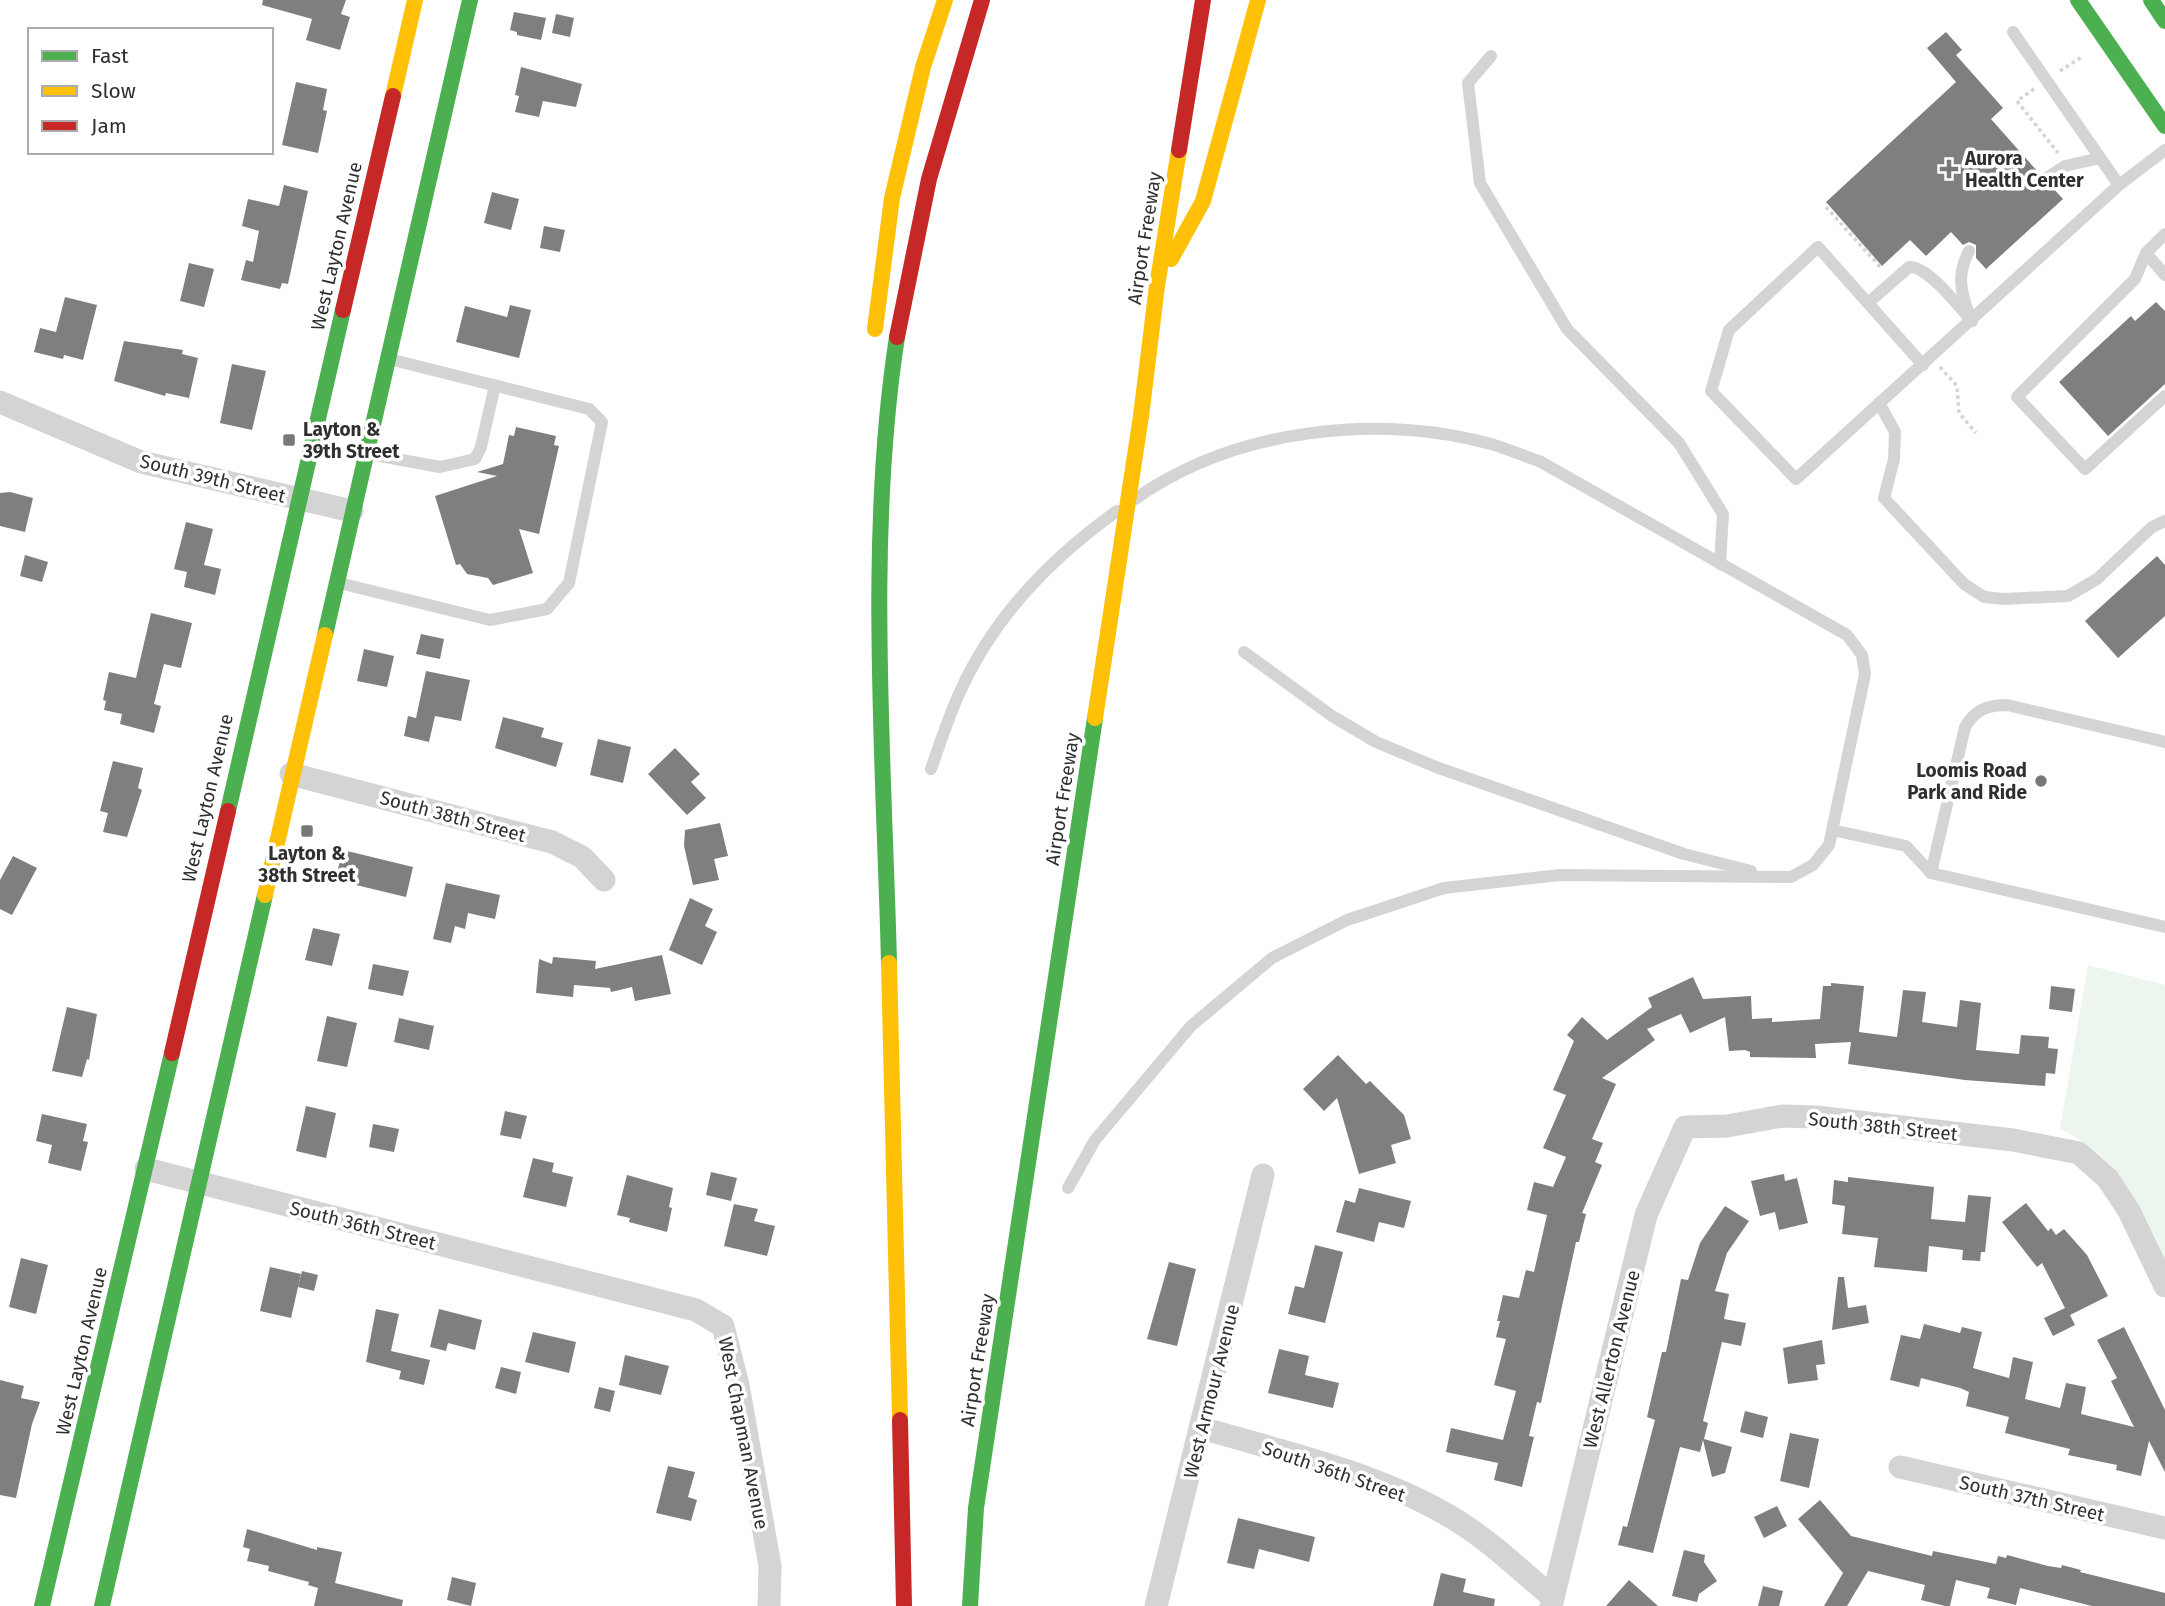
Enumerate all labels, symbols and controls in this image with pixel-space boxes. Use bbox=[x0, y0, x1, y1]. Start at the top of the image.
legend bbox=[28, 28, 273, 154]
text: Fast bbox=[91, 43, 129, 69]
text: Slow bbox=[91, 78, 136, 104]
text: Jam bbox=[91, 113, 127, 139]
place label: Aurora Health Center bbox=[1964, 147, 2084, 192]
marker: Aurora Health Center bbox=[1939, 159, 1959, 179]
street label: West Layton Avenue bbox=[306, 160, 367, 333]
street label: Airport Freeway bbox=[1123, 169, 1166, 306]
place label: Layton & 39th Street bbox=[302, 418, 400, 463]
marker: Layton & 39th Street bbox=[281, 432, 297, 448]
street label: South 39th Street bbox=[138, 449, 288, 508]
street label: West Layton Avenue bbox=[177, 712, 238, 885]
street label: Airport Freeway bbox=[1041, 730, 1084, 867]
place label: Loomis Road Park and Ride bbox=[1907, 759, 2027, 804]
marker: Loomis Road Park and Ride bbox=[2033, 773, 2049, 789]
street label: South 38th Street bbox=[377, 786, 528, 847]
marker: Layton & 38th Street bbox=[299, 823, 315, 839]
place label: Layton & 38th Street bbox=[257, 842, 356, 887]
street label: South 38th Street bbox=[1807, 1107, 1959, 1146]
street label: South 36th Street bbox=[287, 1196, 438, 1255]
street label: West Layton Avenue bbox=[51, 1265, 112, 1438]
street label: West Allerton Avenue bbox=[1578, 1267, 1645, 1451]
street label: Airport Freeway bbox=[956, 1291, 999, 1428]
street label: West Armour Avenue bbox=[1179, 1302, 1244, 1481]
street label: West Chapman Avenue bbox=[714, 1335, 773, 1531]
street label: South 36th Street bbox=[1259, 1436, 1408, 1507]
street label: South 37th Street bbox=[1957, 1471, 2107, 1526]

